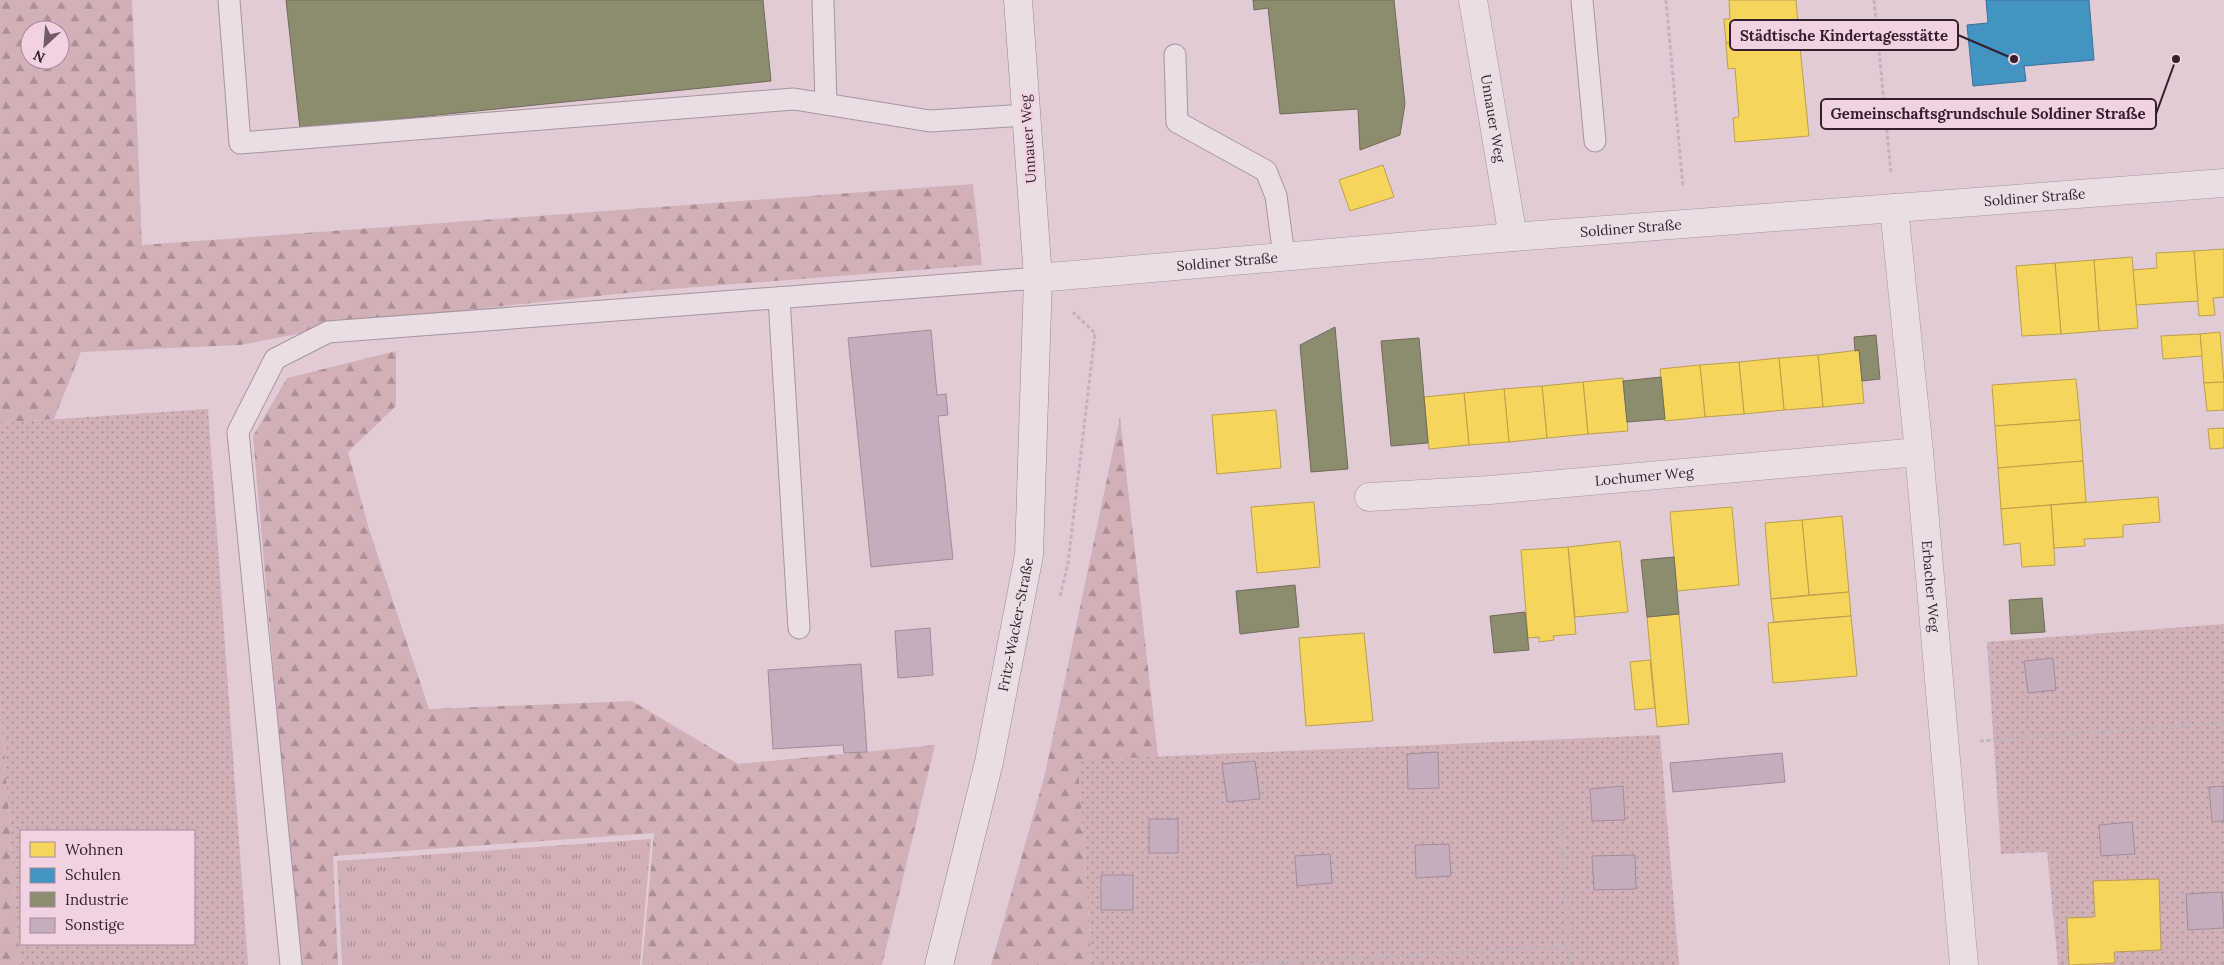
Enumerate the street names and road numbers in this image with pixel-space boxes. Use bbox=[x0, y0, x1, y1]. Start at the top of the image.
street label: Unnauer Weg bbox=[1477, 73, 1509, 164]
street label: Unnauer Weg bbox=[1016, 94, 1040, 184]
street label: Soldiner Straße bbox=[1983, 185, 2087, 210]
street label: Soldiner Straße bbox=[1579, 215, 1683, 241]
street label: Soldiner Straße bbox=[1176, 248, 1279, 275]
street label: Lochumer Weg bbox=[1594, 463, 1695, 490]
street label: Erbacher Weg bbox=[1918, 540, 1944, 633]
street label: Fritz-Wacker-Straße bbox=[994, 556, 1037, 693]

